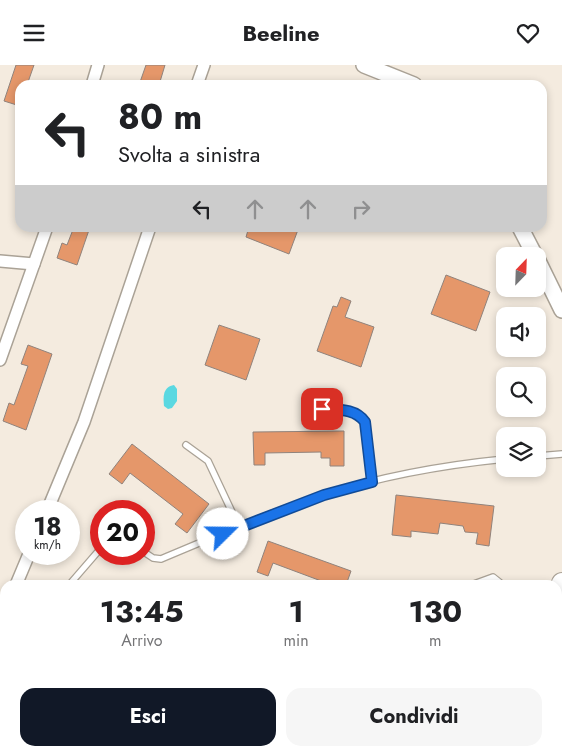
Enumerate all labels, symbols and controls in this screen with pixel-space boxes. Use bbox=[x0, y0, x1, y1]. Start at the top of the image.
text: Beeline bbox=[242, 17, 320, 49]
icon: menu bbox=[20, 19, 48, 47]
icon: heart bbox=[514, 19, 542, 47]
text: 80 m bbox=[118, 92, 202, 142]
icon: left bbox=[35, 100, 100, 165]
text: Svolta a sinistra bbox=[118, 138, 260, 170]
icon: left bbox=[188, 195, 216, 223]
icon: ahead bbox=[241, 195, 269, 223]
icon: ahead bbox=[294, 195, 322, 223]
icon: right bbox=[347, 195, 375, 223]
north arrow bbox=[496, 247, 546, 297]
map controls bbox=[496, 247, 546, 477]
button: sound bbox=[496, 307, 546, 357]
button: search bbox=[496, 367, 546, 417]
pin bbox=[301, 388, 343, 430]
icon: arrive bbox=[308, 395, 336, 423]
button: layers bbox=[496, 427, 546, 477]
speed limit sign: 20 bbox=[90, 500, 155, 565]
position arrow bbox=[196, 507, 248, 559]
text: 18 bbox=[33, 508, 62, 544]
text: km/h bbox=[34, 536, 61, 554]
text: 13:45 bbox=[100, 590, 184, 633]
text: 1 bbox=[288, 590, 304, 633]
text: 130 bbox=[408, 590, 462, 633]
text: Arrivo bbox=[121, 629, 162, 652]
text: min bbox=[284, 629, 309, 652]
text: m bbox=[429, 629, 442, 652]
button: Esci bbox=[20, 688, 276, 746]
button: Condividi bbox=[286, 688, 542, 746]

